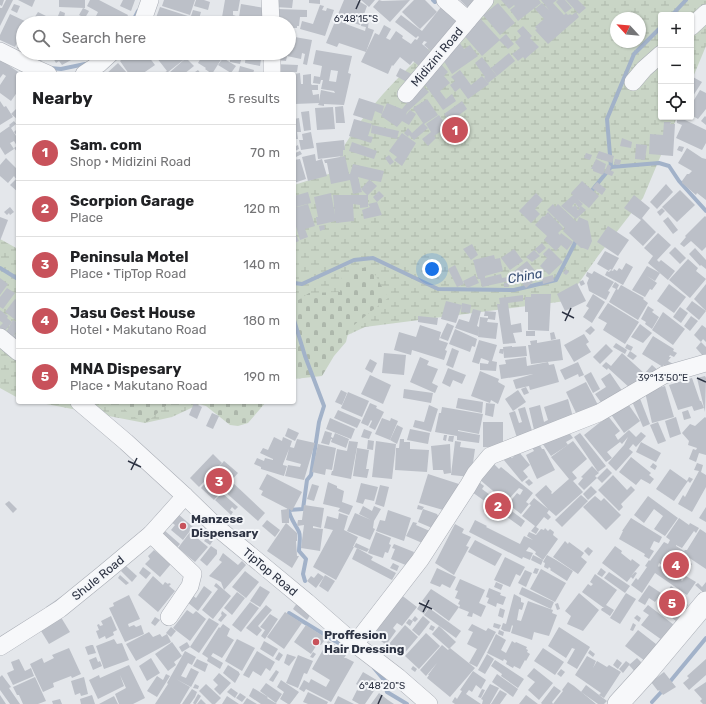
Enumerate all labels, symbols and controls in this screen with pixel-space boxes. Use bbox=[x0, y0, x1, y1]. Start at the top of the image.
north arrow bbox=[610, 12, 646, 48]
map controls bbox=[658, 12, 694, 120]
button: + bbox=[658, 12, 694, 48]
text: 6°48'15"S bbox=[334, 13, 378, 25]
search box bbox=[16, 16, 296, 60]
street label: Midizini Road bbox=[408, 25, 466, 89]
icon: search bbox=[30, 27, 52, 49]
text: Search here bbox=[62, 29, 146, 47]
button: − bbox=[658, 48, 694, 84]
button: locate bbox=[658, 84, 694, 120]
text: Nearby bbox=[32, 88, 93, 108]
text: 5 results bbox=[228, 91, 280, 106]
pin: 1 bbox=[442, 115, 468, 145]
text: Sam. com bbox=[70, 136, 142, 154]
text: 1 bbox=[42, 145, 48, 160]
text: 70 m bbox=[250, 145, 280, 160]
text: Shop · Midizini Road bbox=[70, 154, 191, 169]
text: Scorpion Garage bbox=[70, 192, 194, 210]
text: 2 bbox=[41, 201, 49, 216]
text: 120 m bbox=[244, 201, 280, 216]
text: Place bbox=[70, 210, 103, 225]
text: Peninsula Motel bbox=[70, 248, 189, 266]
text: 3 bbox=[41, 257, 49, 272]
text: 140 m bbox=[243, 257, 280, 272]
your location bbox=[422, 259, 442, 279]
water label: China bbox=[506, 265, 544, 286]
text: Place · TipTop Road bbox=[70, 266, 186, 281]
text: Jasu Gest House bbox=[70, 304, 195, 322]
text: 4 bbox=[41, 313, 49, 328]
text: 180 m bbox=[243, 313, 280, 328]
text: Hotel · Makutano Road bbox=[70, 322, 206, 337]
text: MNA Dispesary bbox=[70, 360, 181, 378]
text: 5 bbox=[41, 369, 49, 384]
text: 190 m bbox=[244, 369, 280, 384]
text: 39°13'50"E bbox=[638, 372, 688, 384]
text: Place · Makutano Road bbox=[70, 378, 207, 393]
pin: 3 bbox=[206, 466, 232, 496]
pin: 2 bbox=[485, 491, 511, 521]
place label: Manzese Dispensary bbox=[191, 512, 258, 540]
marker: Manzese Dispensary bbox=[178, 521, 188, 531]
street label: TipTop Road bbox=[240, 545, 300, 599]
pin: 4 bbox=[663, 550, 689, 580]
street label: Shule Road bbox=[69, 553, 127, 603]
pin: 5 bbox=[659, 588, 685, 618]
place label: Proffesion Hair Dressing bbox=[324, 628, 404, 656]
marker: Proffesion Hair Dressing bbox=[311, 637, 321, 647]
text: 6°48'20"S bbox=[359, 680, 405, 692]

